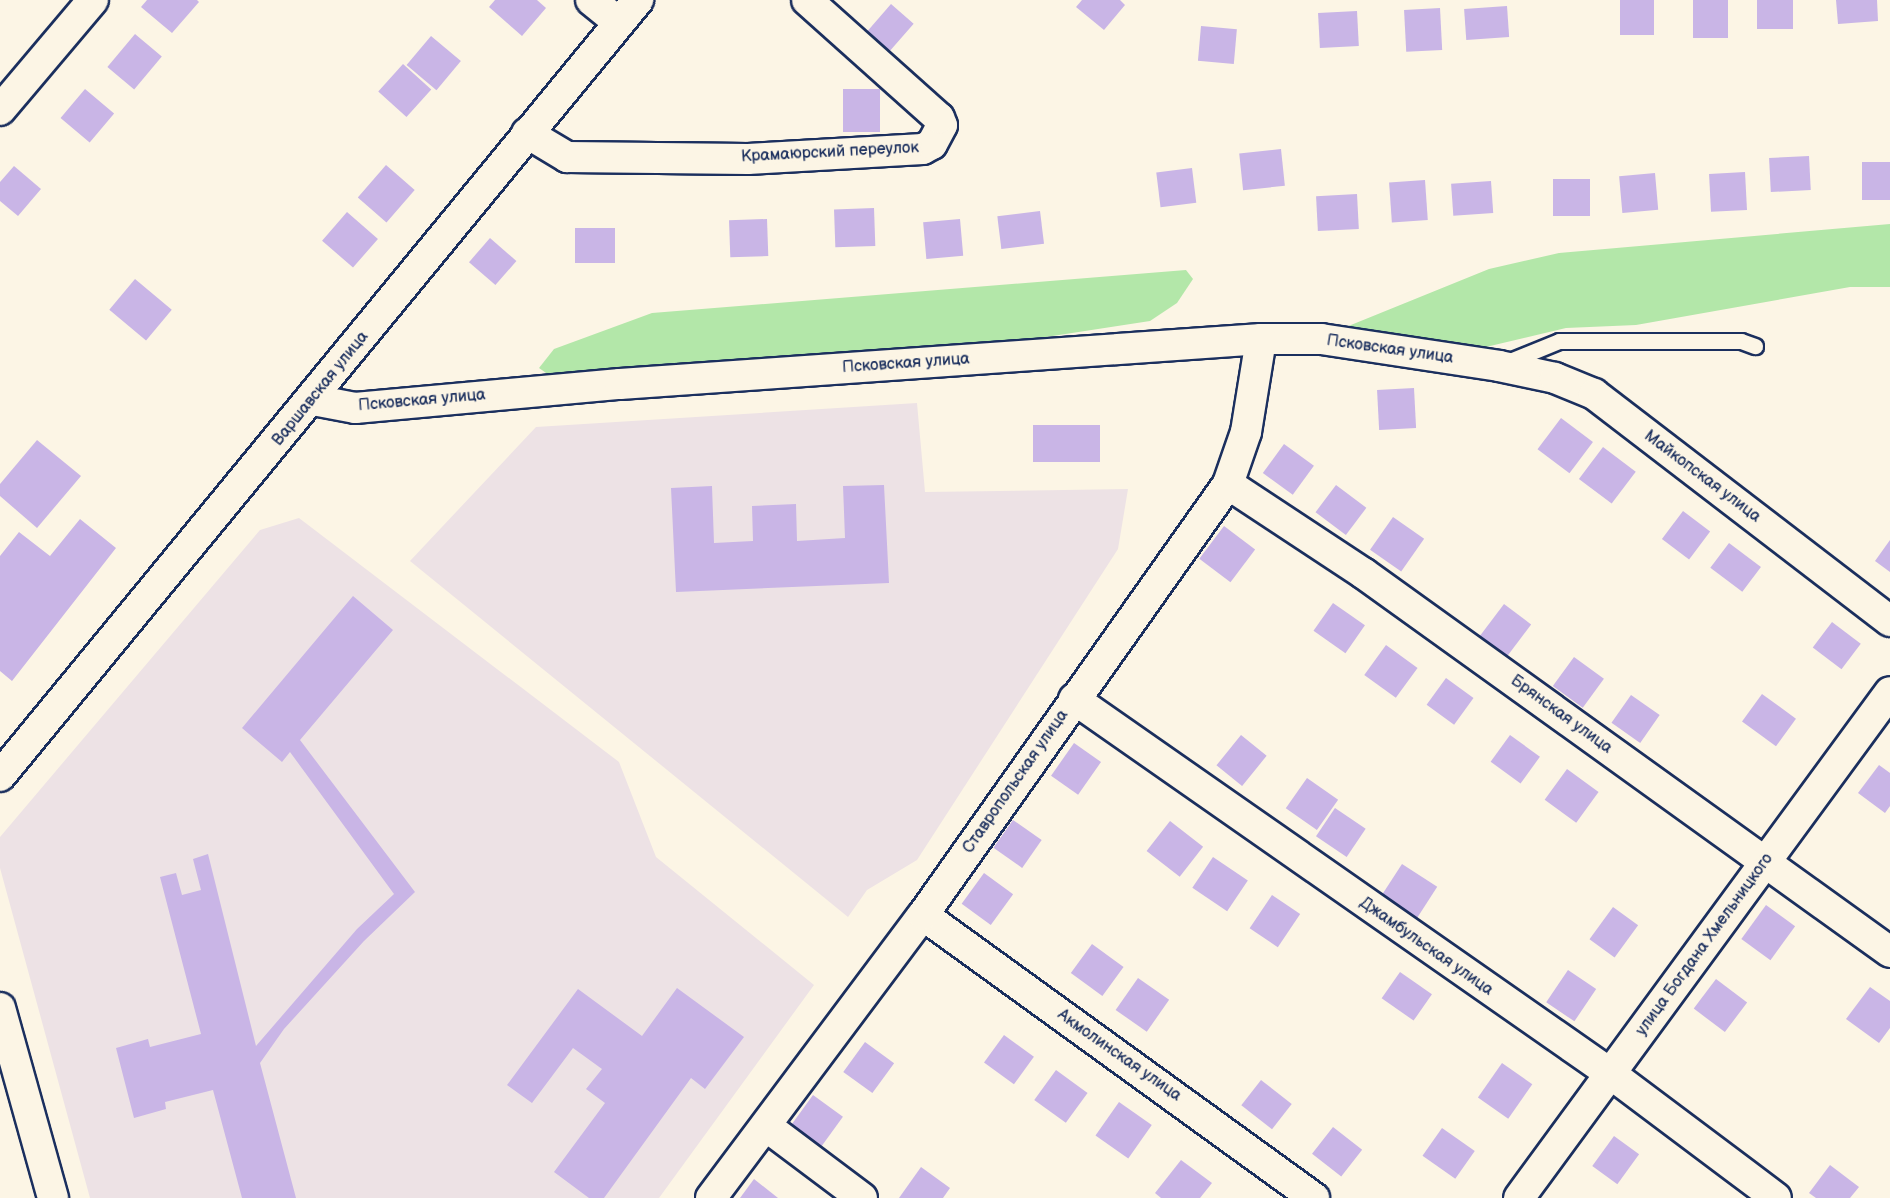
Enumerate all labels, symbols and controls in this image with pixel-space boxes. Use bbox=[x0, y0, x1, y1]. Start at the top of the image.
street label: Крамаюрский переулок bbox=[741, 139, 919, 167]
street label: Варшавская улица bbox=[269, 328, 373, 450]
street label: Псковская улица bbox=[1325, 332, 1455, 368]
street label: Псковская улица bbox=[842, 350, 970, 378]
street label: Псковская улица bbox=[357, 386, 487, 416]
street label: Майкопская улица bbox=[1640, 427, 1764, 527]
street label: Брянская улица bbox=[1506, 672, 1616, 758]
street label: Ставропольская улица bbox=[959, 707, 1073, 857]
street label: улица Богдана Хмельницкого bbox=[1632, 850, 1778, 1040]
street label: Джамбульская улица bbox=[1356, 894, 1496, 1000]
street label: Акмолинская улица bbox=[1053, 1006, 1185, 1106]

